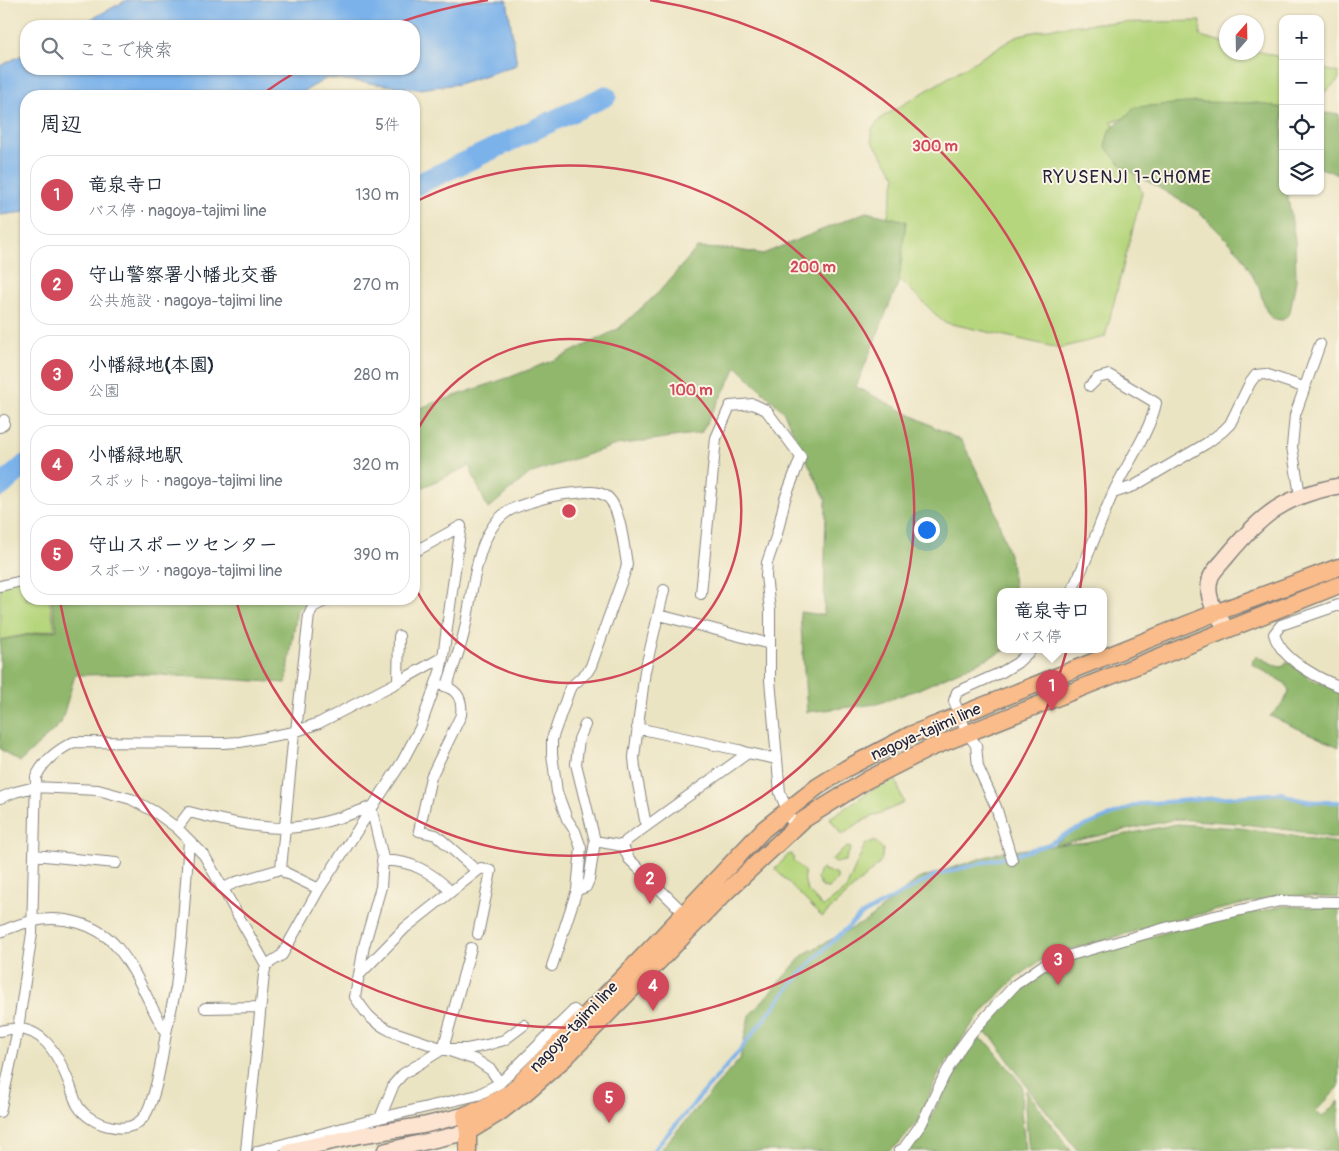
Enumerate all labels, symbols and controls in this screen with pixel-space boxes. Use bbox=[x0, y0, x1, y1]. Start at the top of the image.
north arrow bbox=[1219, 15, 1264, 60]
map controls bbox=[1279, 15, 1324, 195]
button: + bbox=[1279, 15, 1324, 60]
search box bbox=[20, 20, 420, 75]
icon: search bbox=[38, 34, 66, 62]
text: ここで検索 bbox=[78, 38, 173, 62]
button: − bbox=[1279, 60, 1324, 105]
button: locate bbox=[1279, 105, 1324, 150]
text: 周辺 bbox=[40, 111, 82, 138]
text: 5件 bbox=[375, 115, 400, 135]
text: 300 m bbox=[912, 137, 958, 156]
button: layers bbox=[1279, 150, 1324, 195]
district label: RYUSENJI 1-CHOME bbox=[1042, 166, 1212, 189]
text: 竜泉寺口 bbox=[88, 173, 164, 197]
text: 1 bbox=[54, 185, 60, 205]
text: 130 m bbox=[355, 185, 399, 205]
text: バス停 · nagoya-tajimi line bbox=[88, 201, 266, 221]
text: 200 m bbox=[790, 258, 836, 277]
text: 守山警察署小幡北交番 bbox=[88, 263, 278, 287]
text: 2 bbox=[53, 275, 61, 295]
text: 270 m bbox=[353, 275, 399, 295]
text: 公共施設 · nagoya-tajimi line bbox=[88, 291, 282, 311]
text: 小幡緑地(本園) bbox=[88, 353, 215, 377]
text: 3 bbox=[53, 365, 61, 385]
text: 280 m bbox=[353, 365, 399, 385]
text: 公園 bbox=[88, 381, 120, 401]
text: 100 m bbox=[670, 381, 712, 400]
text: 小幡緑地駅 bbox=[88, 443, 183, 467]
text: 4 bbox=[52, 455, 62, 475]
text: 320 m bbox=[353, 455, 399, 475]
text: スポット · nagoya-tajimi line bbox=[88, 471, 282, 491]
centre of rings bbox=[560, 502, 578, 520]
your location bbox=[914, 517, 940, 543]
text: 守山スポーツセンター bbox=[88, 533, 278, 557]
text: 5 bbox=[53, 545, 61, 565]
text: 390 m bbox=[353, 545, 399, 565]
text: スポーツ · nagoya-tajimi line bbox=[88, 561, 282, 581]
popup bbox=[997, 588, 1107, 653]
text: 竜泉寺口 bbox=[1014, 599, 1090, 623]
text: バス停 bbox=[1014, 627, 1062, 647]
pin: 1 bbox=[1036, 670, 1068, 711]
street label: nagoya-tajimi line bbox=[868, 699, 984, 765]
pin: 2 bbox=[634, 863, 666, 904]
pin: 3 bbox=[1042, 944, 1074, 985]
pin: 4 bbox=[637, 970, 669, 1011]
street label: nagoya-tajimi line bbox=[526, 977, 622, 1076]
pin: 5 bbox=[593, 1082, 625, 1123]

